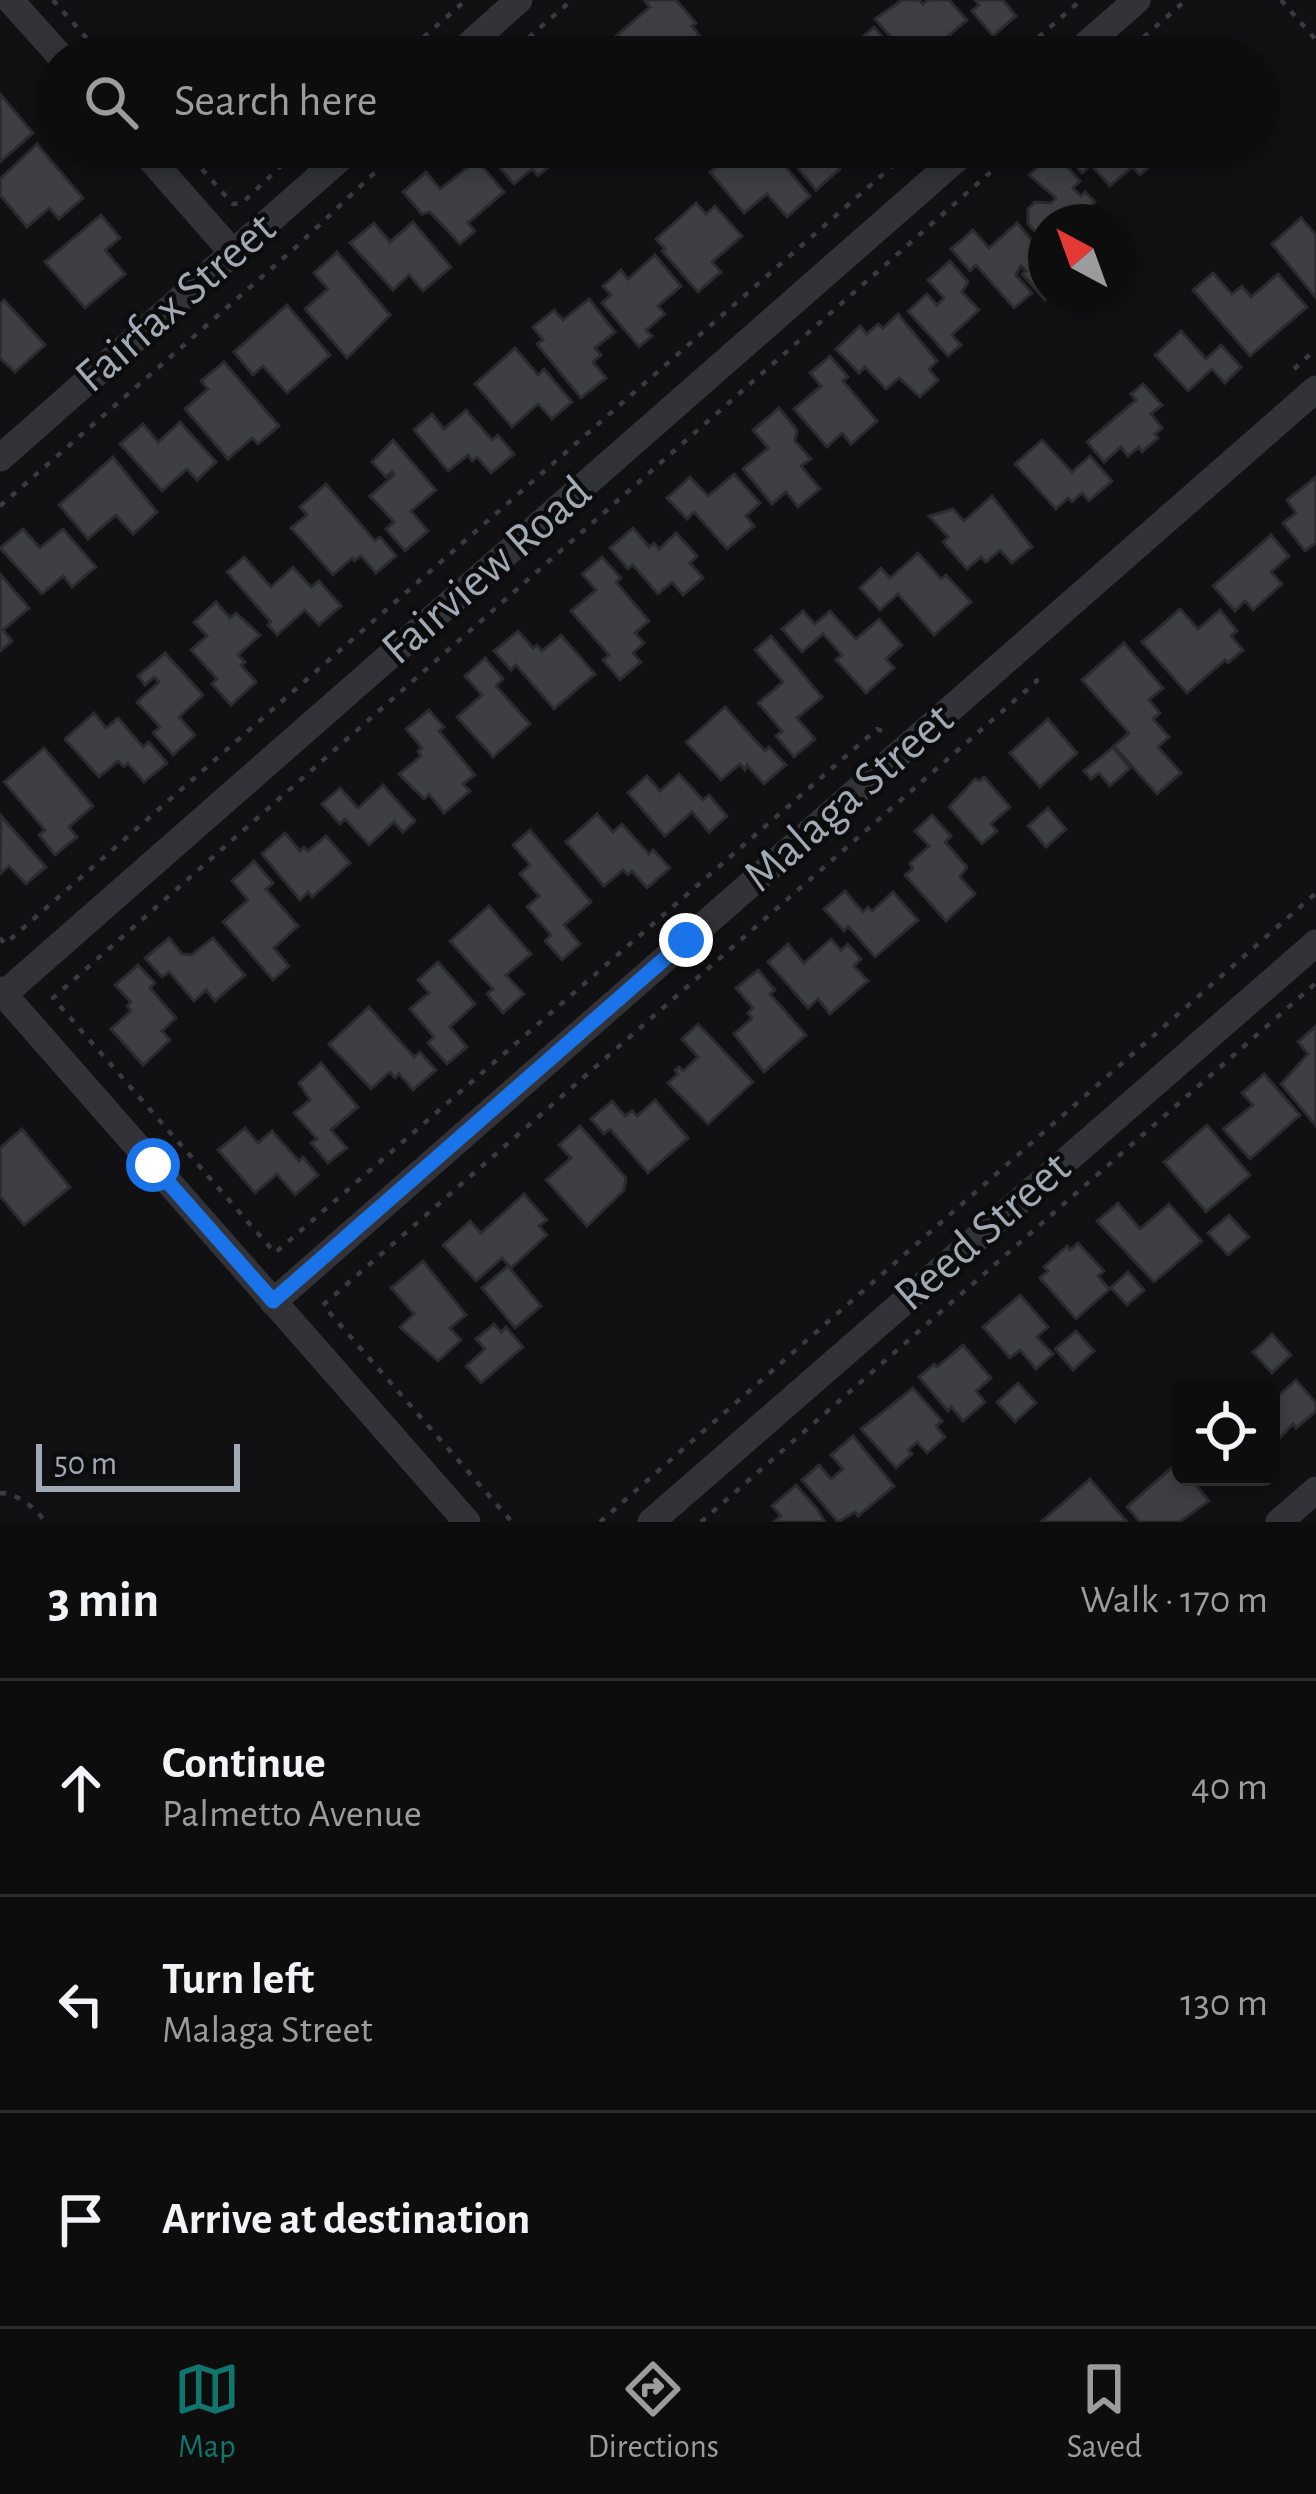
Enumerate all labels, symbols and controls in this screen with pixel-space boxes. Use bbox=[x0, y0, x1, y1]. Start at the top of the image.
search box bbox=[36, 36, 1280, 168]
icon: search bbox=[78, 69, 144, 135]
text: Search here bbox=[174, 79, 377, 124]
street label: Fairfax Street bbox=[67, 204, 285, 402]
north arrow bbox=[1028, 204, 1136, 312]
street label: Fairview Road bbox=[373, 468, 601, 674]
street label: Malaga Street bbox=[735, 695, 963, 901]
route end bbox=[659, 913, 713, 967]
route start bbox=[126, 1138, 180, 1192]
street label: Reed Street bbox=[886, 1143, 1080, 1321]
map controls bbox=[1172, 1378, 1280, 1486]
button: locate bbox=[1172, 1378, 1280, 1486]
scale bar bbox=[36, 1438, 240, 1491]
text: 50 m bbox=[54, 1448, 117, 1481]
text: 3 min bbox=[48, 1575, 159, 1626]
text: Walk · 170 m bbox=[1080, 1581, 1268, 1620]
text: Continue bbox=[162, 1741, 326, 1786]
icon: ahead bbox=[48, 1755, 114, 1821]
text: 40 m bbox=[1191, 1768, 1268, 1807]
text: Palmetto Avenue bbox=[162, 1795, 422, 1834]
text: Turn left bbox=[162, 1957, 314, 2002]
icon: left bbox=[48, 1971, 114, 2037]
text: 130 m bbox=[1180, 1984, 1268, 2023]
text: Malaga Street bbox=[162, 2011, 373, 2050]
icon: arrive bbox=[48, 2187, 114, 2253]
text: Arrive at destination bbox=[162, 2197, 530, 2242]
tab: Map bbox=[174, 2356, 240, 2468]
tab: Directions bbox=[587, 2356, 719, 2468]
tab: Saved bbox=[1067, 2356, 1142, 2468]

